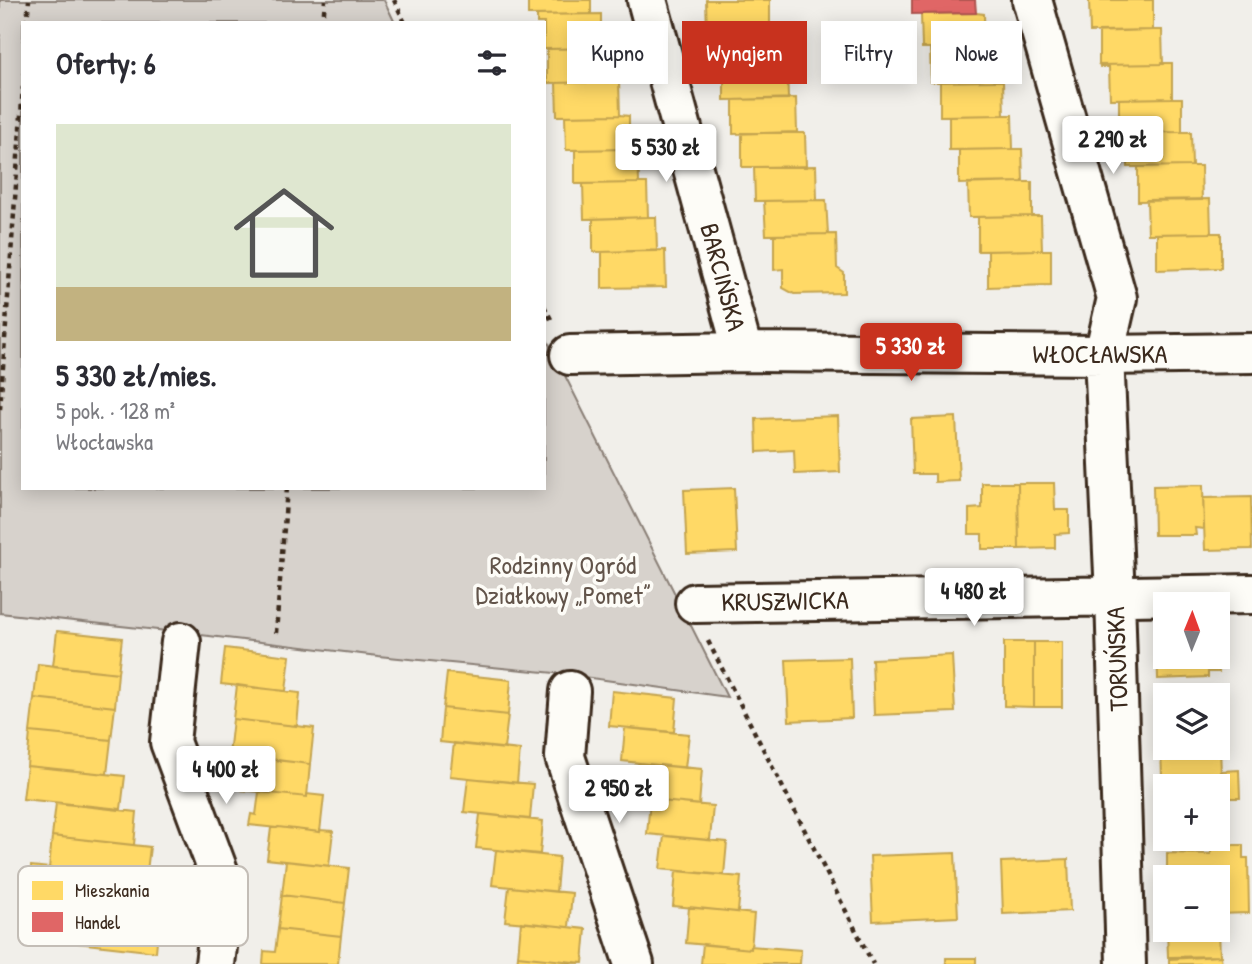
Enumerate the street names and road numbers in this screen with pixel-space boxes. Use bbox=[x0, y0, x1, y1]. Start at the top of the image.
street label: BARCIŃSKA bbox=[692, 219, 755, 335]
street label: WŁOCŁAWSKA bbox=[1032, 336, 1168, 371]
street label: KRUSZWICKA bbox=[721, 582, 849, 619]
street label: TORUŃSKA bbox=[1097, 606, 1136, 712]

